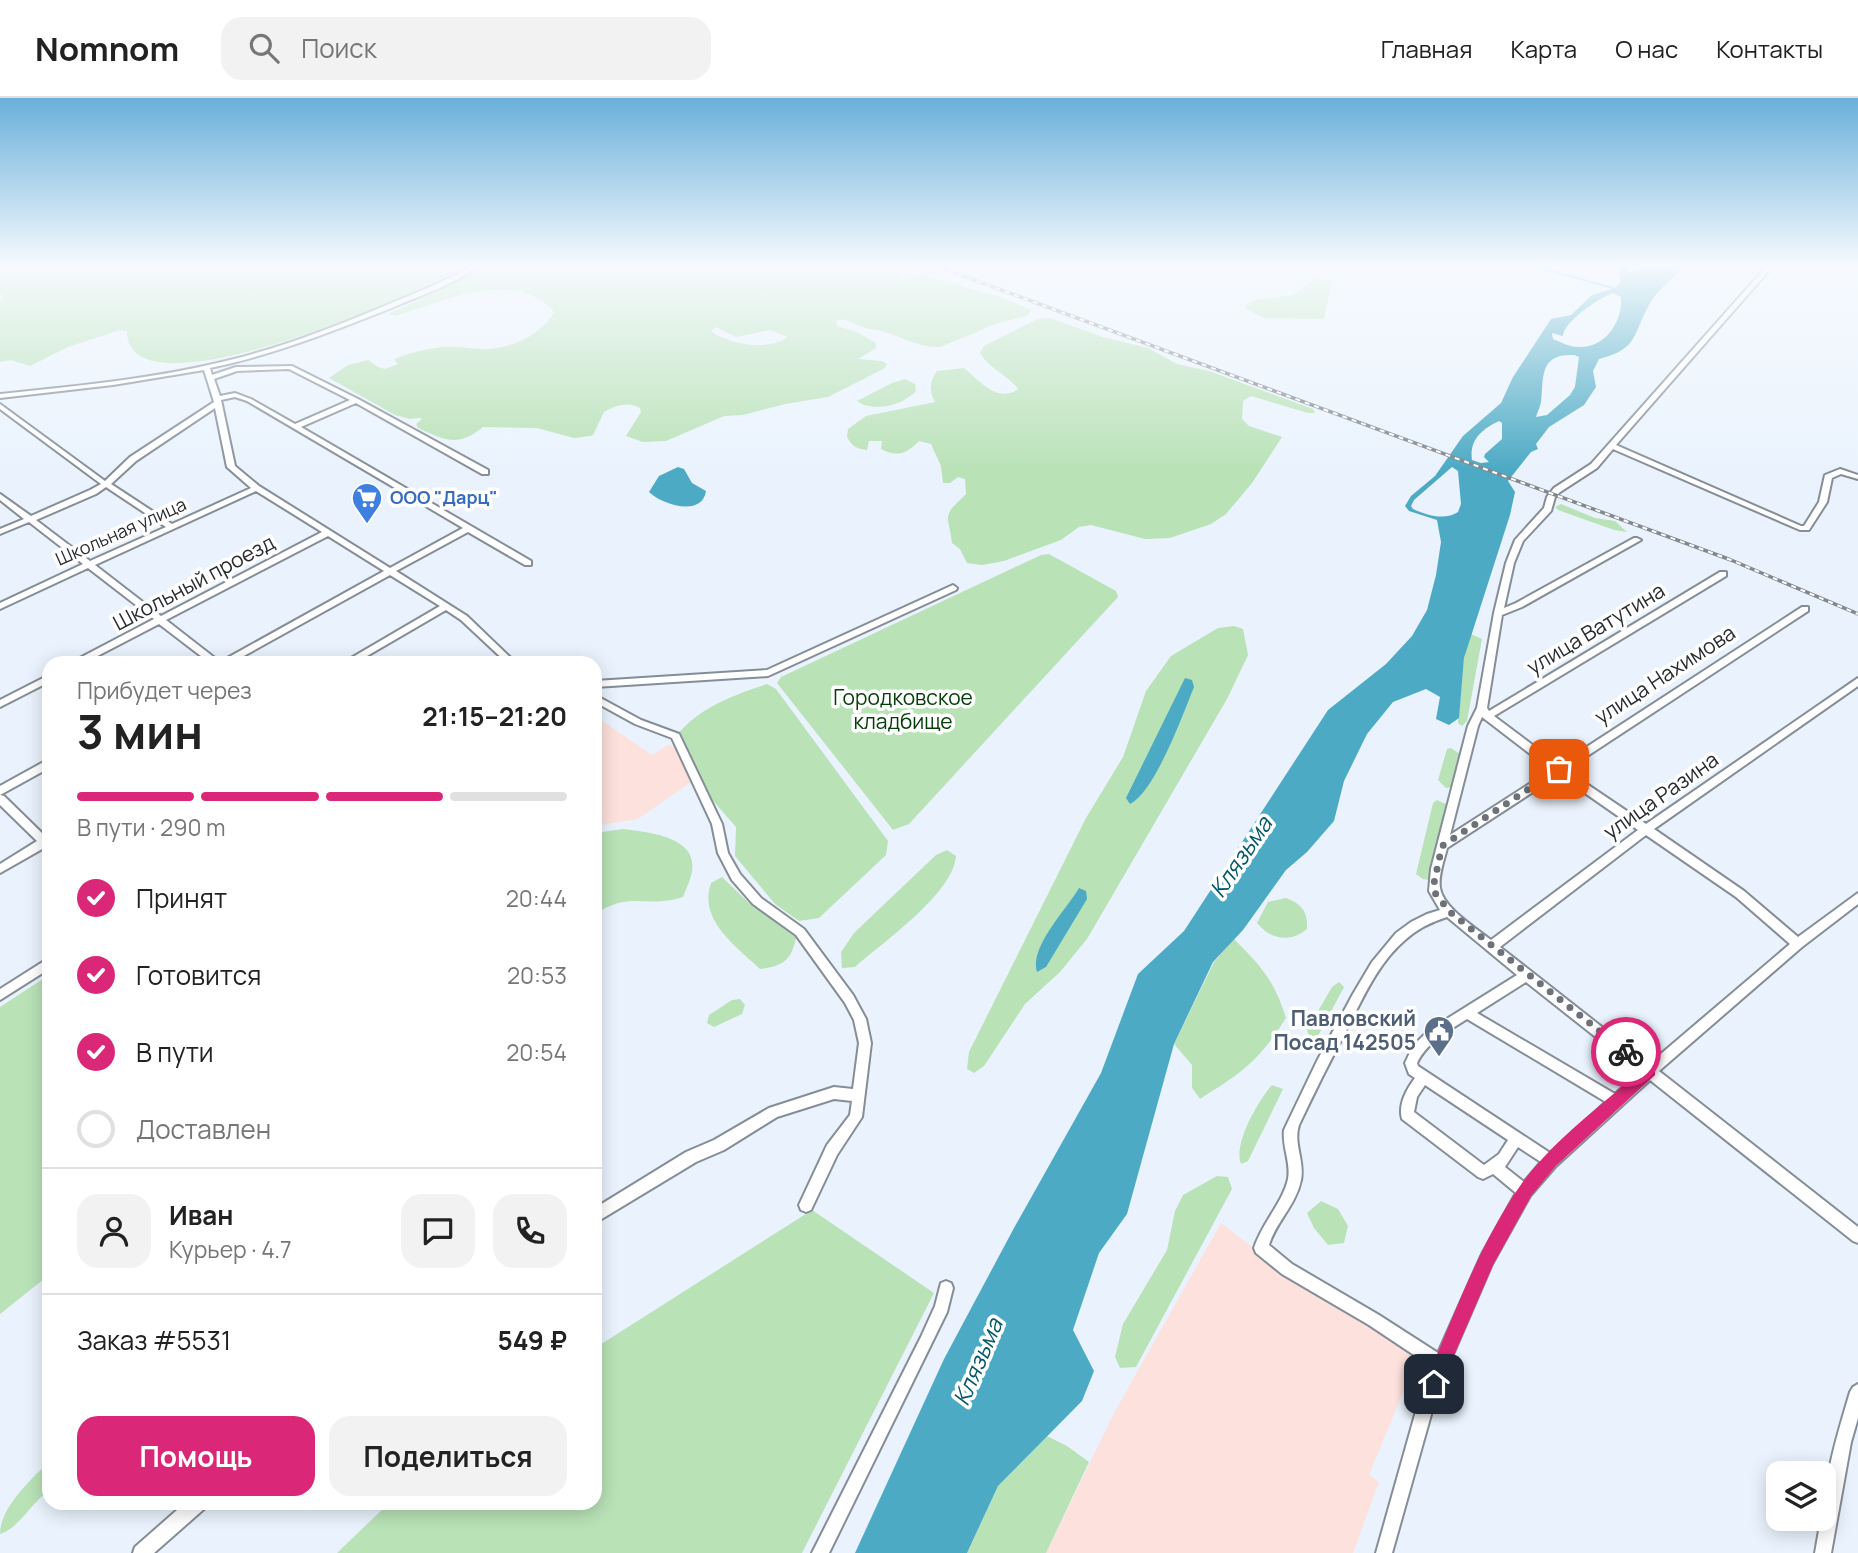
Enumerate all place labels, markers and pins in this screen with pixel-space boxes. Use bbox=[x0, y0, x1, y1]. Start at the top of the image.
supermarket icon: ООО "Дарц" bbox=[350, 481, 384, 525]
place label: ООО "Дарц" bbox=[390, 485, 498, 509]
pin bbox=[1529, 739, 1589, 799]
place label: Павловский Посад 142505 bbox=[1273, 1004, 1416, 1056]
public building icon: Павловский Посад 142505 bbox=[1422, 1014, 1456, 1058]
pin bbox=[1404, 1354, 1464, 1414]

